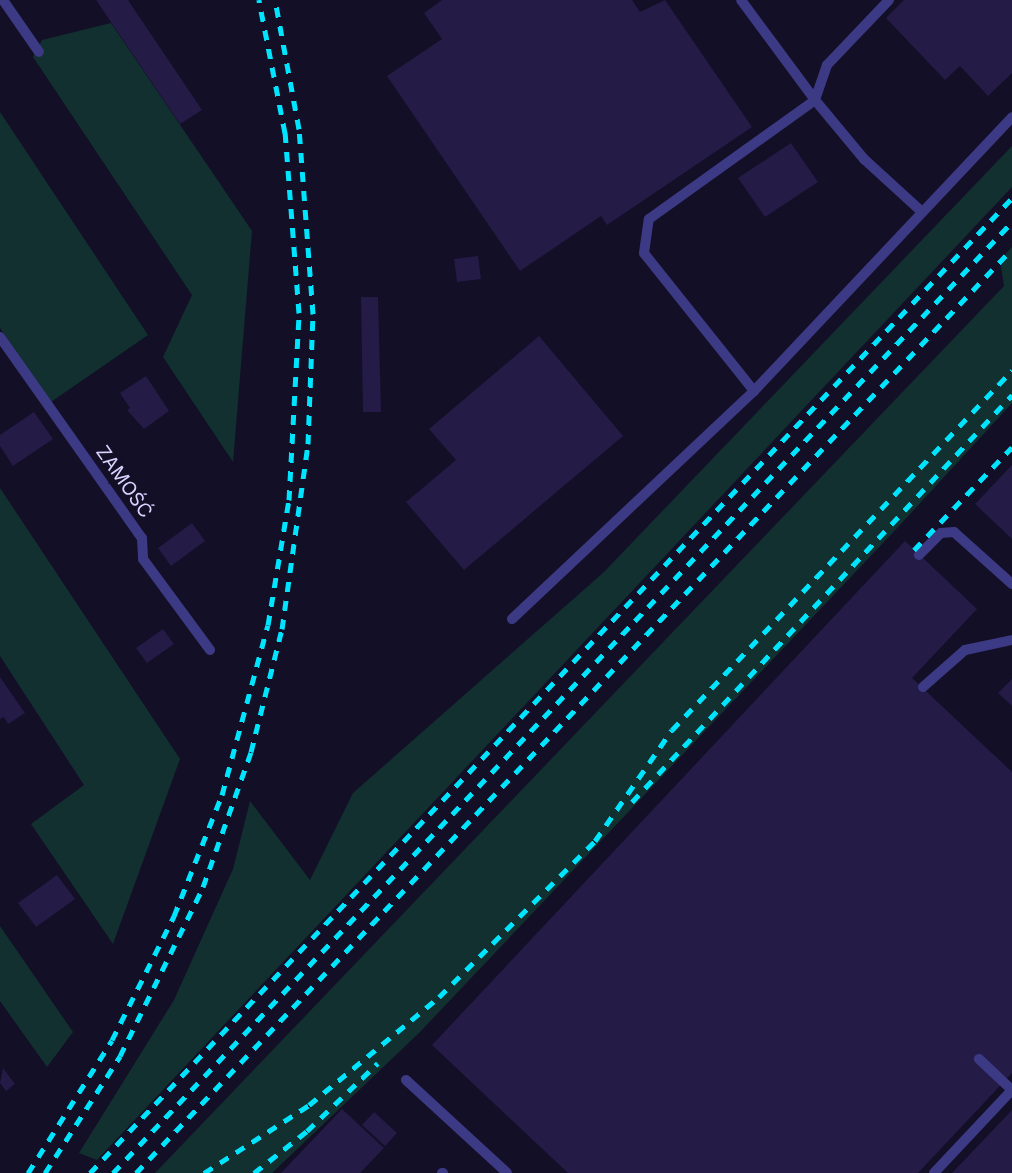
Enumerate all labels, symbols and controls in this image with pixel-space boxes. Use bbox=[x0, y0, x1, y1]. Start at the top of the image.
street label: ZAMOŚĆ bbox=[91, 442, 157, 522]

